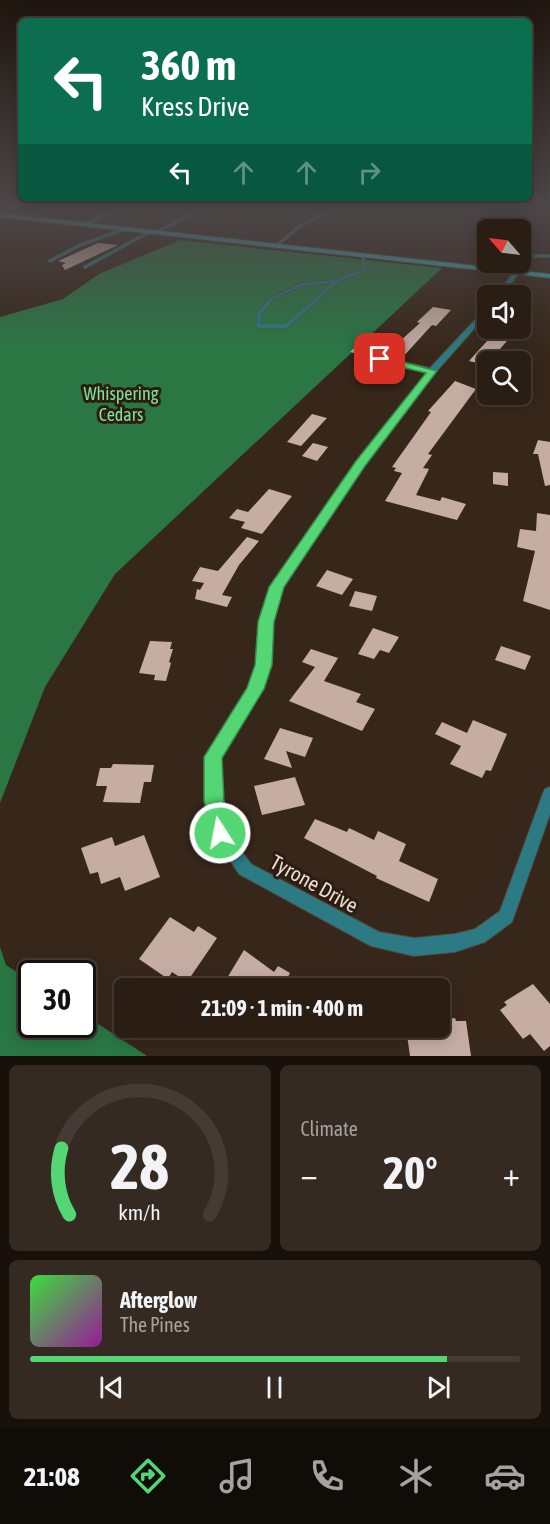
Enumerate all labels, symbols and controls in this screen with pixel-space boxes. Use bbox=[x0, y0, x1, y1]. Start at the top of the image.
text: 360 m bbox=[141, 41, 236, 89]
icon: left bbox=[42, 42, 120, 120]
text: Kress Drive bbox=[141, 91, 250, 122]
icon: left bbox=[164, 156, 197, 189]
icon: ahead bbox=[227, 156, 260, 189]
icon: ahead bbox=[290, 156, 323, 189]
icon: right bbox=[353, 156, 386, 189]
north arrow bbox=[477, 219, 531, 273]
map controls bbox=[477, 219, 531, 405]
button: sound bbox=[477, 285, 531, 339]
pin bbox=[354, 333, 405, 384]
icon: arrive bbox=[363, 342, 396, 375]
button: search bbox=[477, 351, 531, 405]
park label: Whispering Cedars bbox=[84, 383, 159, 425]
position arrow bbox=[188, 801, 252, 865]
street label: Tyrone Drive bbox=[266, 849, 362, 917]
speed limit sign: 30 bbox=[18, 960, 96, 1038]
text: 21:09 · 1 min · 400 m bbox=[201, 995, 363, 1021]
text: Climate bbox=[301, 1117, 358, 1140]
text: 28 bbox=[110, 1131, 169, 1202]
text: 20° bbox=[383, 1147, 438, 1199]
text: − bbox=[301, 1155, 318, 1193]
text: + bbox=[503, 1155, 520, 1193]
text: km/h bbox=[118, 1200, 161, 1225]
text: Afterglow bbox=[120, 1287, 197, 1313]
text: The Pines bbox=[120, 1313, 190, 1336]
icon: previous bbox=[95, 1371, 128, 1404]
icon: pause bbox=[258, 1371, 291, 1404]
icon: next bbox=[422, 1371, 455, 1404]
icon: directions bbox=[127, 1455, 169, 1497]
icon: music bbox=[216, 1455, 258, 1497]
icon: phone bbox=[306, 1455, 348, 1497]
icon: climate bbox=[395, 1455, 437, 1497]
icon: car bbox=[484, 1455, 526, 1497]
text: 21:08 bbox=[24, 1461, 80, 1492]

